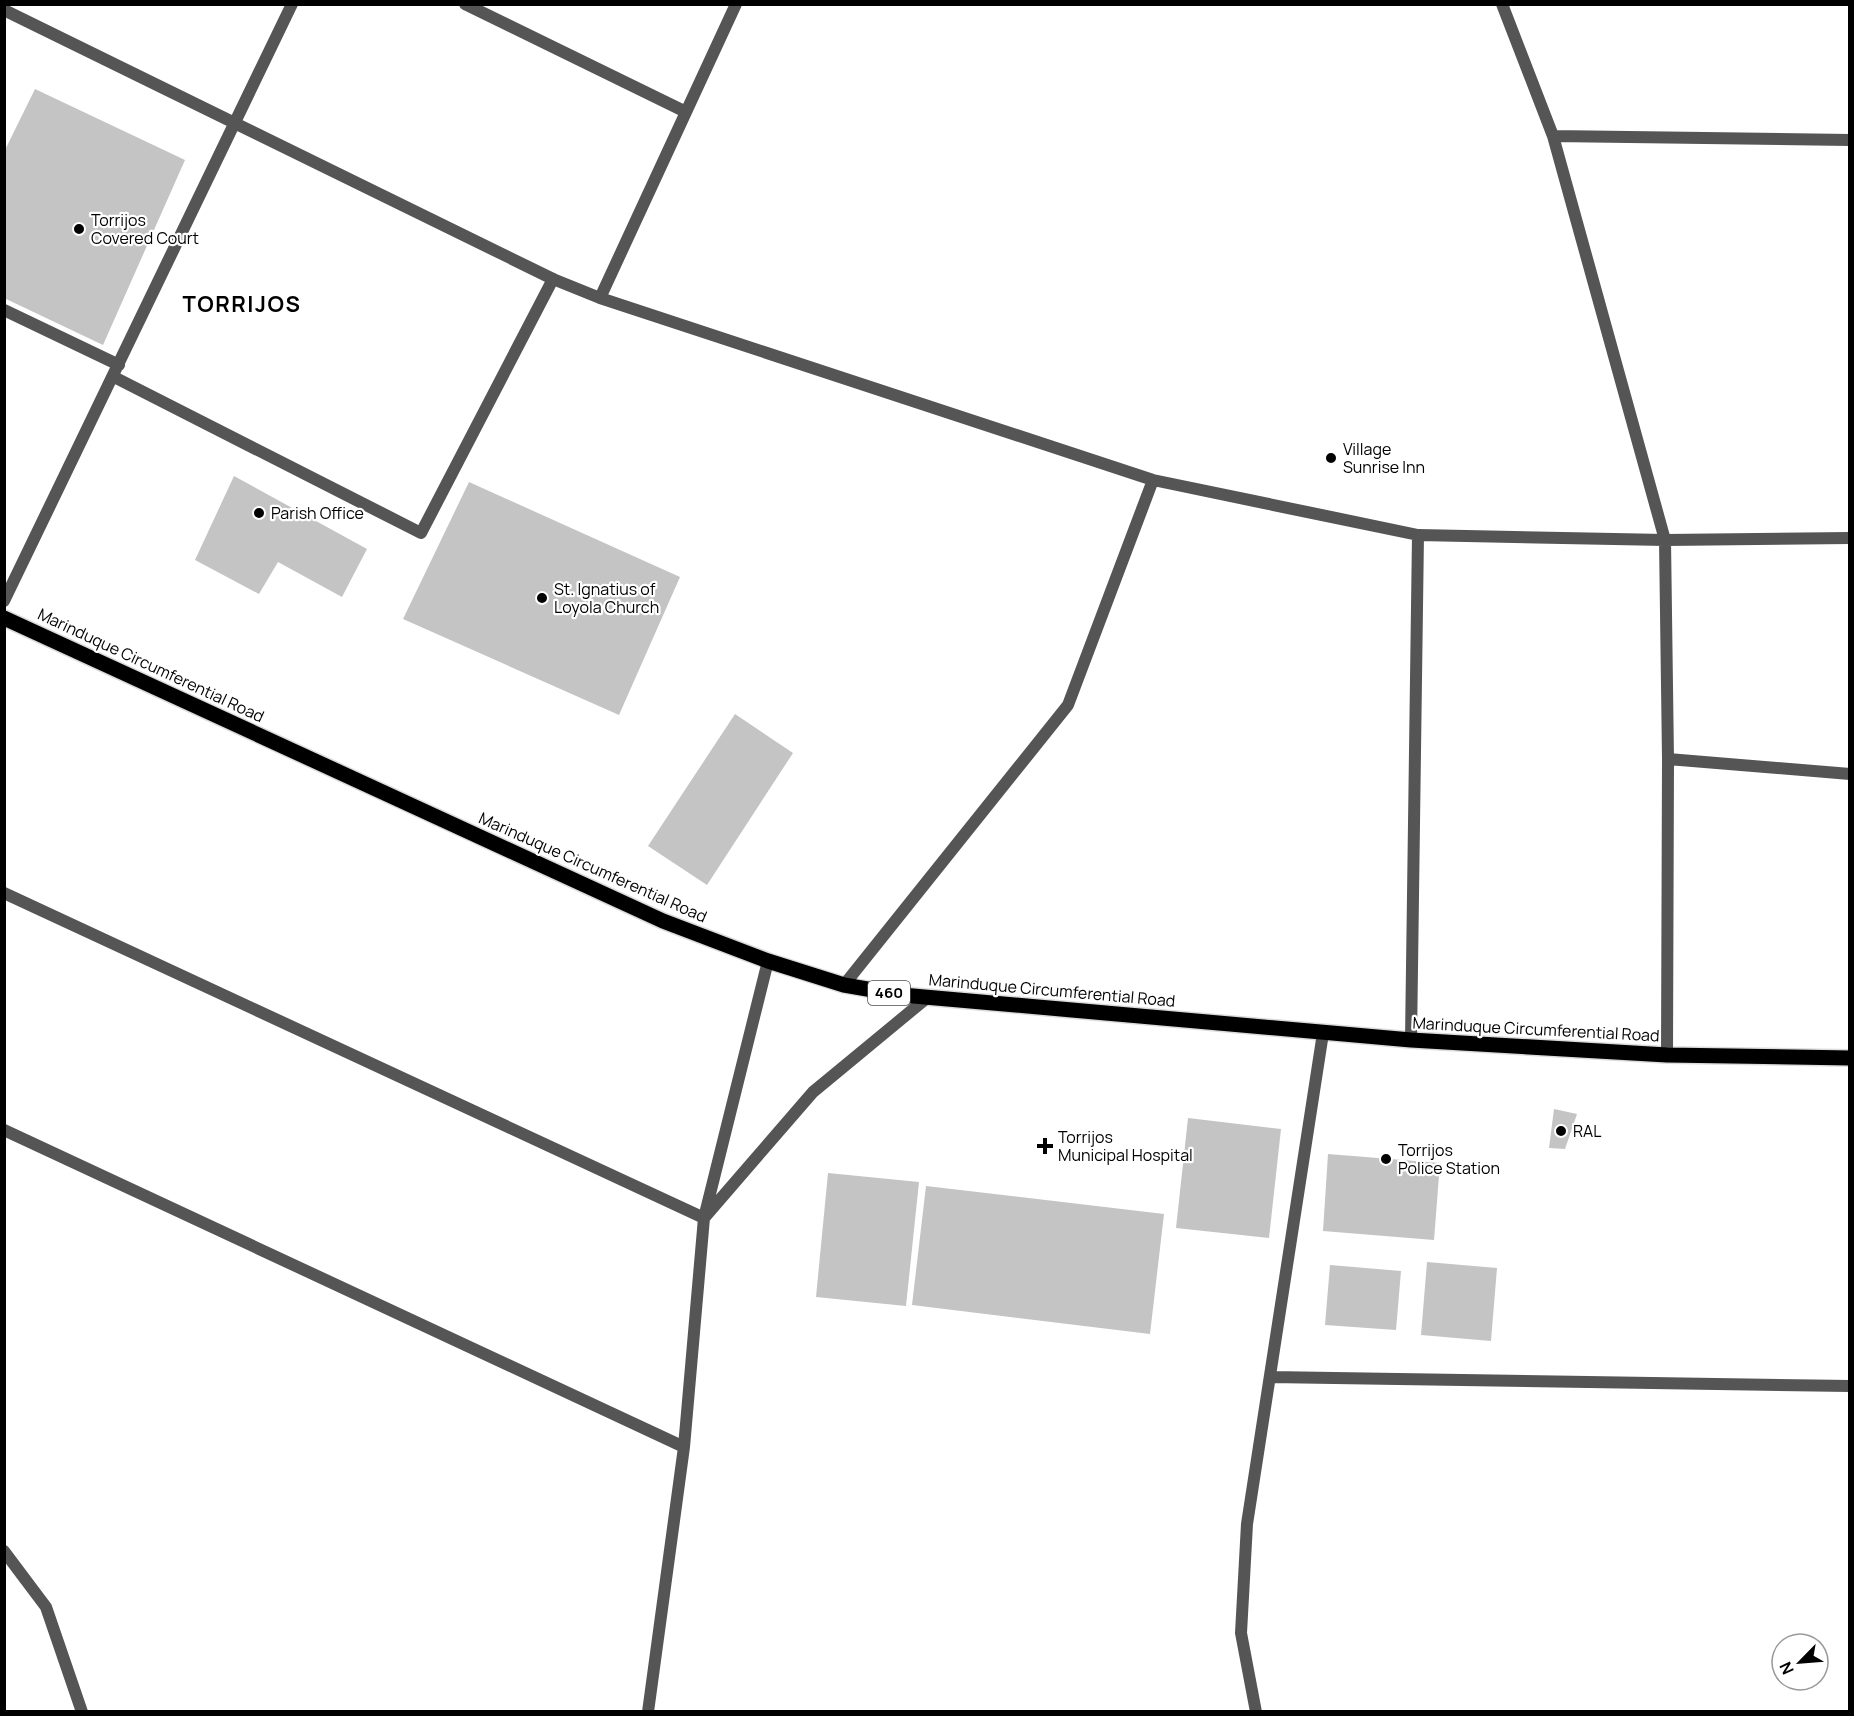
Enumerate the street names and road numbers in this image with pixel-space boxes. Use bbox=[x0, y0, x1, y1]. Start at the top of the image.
street label: Marinduque Circumferential Road bbox=[34, 603, 268, 727]
street label: Marinduque Circumferential Road bbox=[476, 807, 710, 927]
street label: Marinduque Circumferential Road bbox=[928, 968, 1176, 1012]
road number: 460 bbox=[868, 981, 910, 1005]
street label: Marinduque Circumferential Road bbox=[1412, 1012, 1660, 1046]

